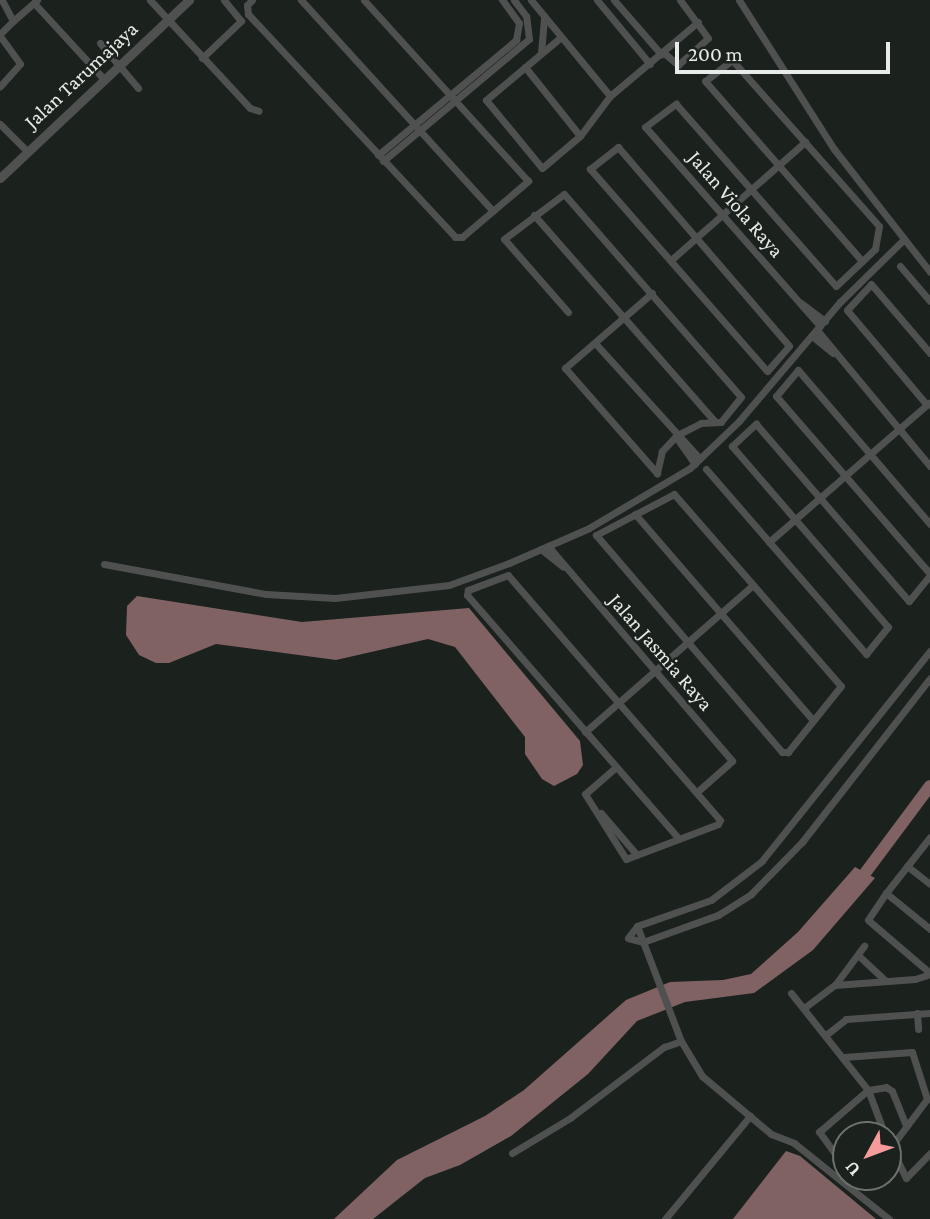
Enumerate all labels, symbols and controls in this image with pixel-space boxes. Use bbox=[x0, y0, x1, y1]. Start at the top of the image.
street label: Jalan Tarumajaya bbox=[19, 16, 143, 134]
scale bar bbox=[678, 28, 893, 72]
text: 200 m bbox=[688, 42, 743, 66]
street label: Jalan Viola Raya bbox=[683, 145, 789, 263]
street label: Jalan Jasmia Raya bbox=[603, 588, 719, 716]
north arrow bbox=[832, 1121, 902, 1191]
text: U bbox=[840, 1157, 864, 1181]

